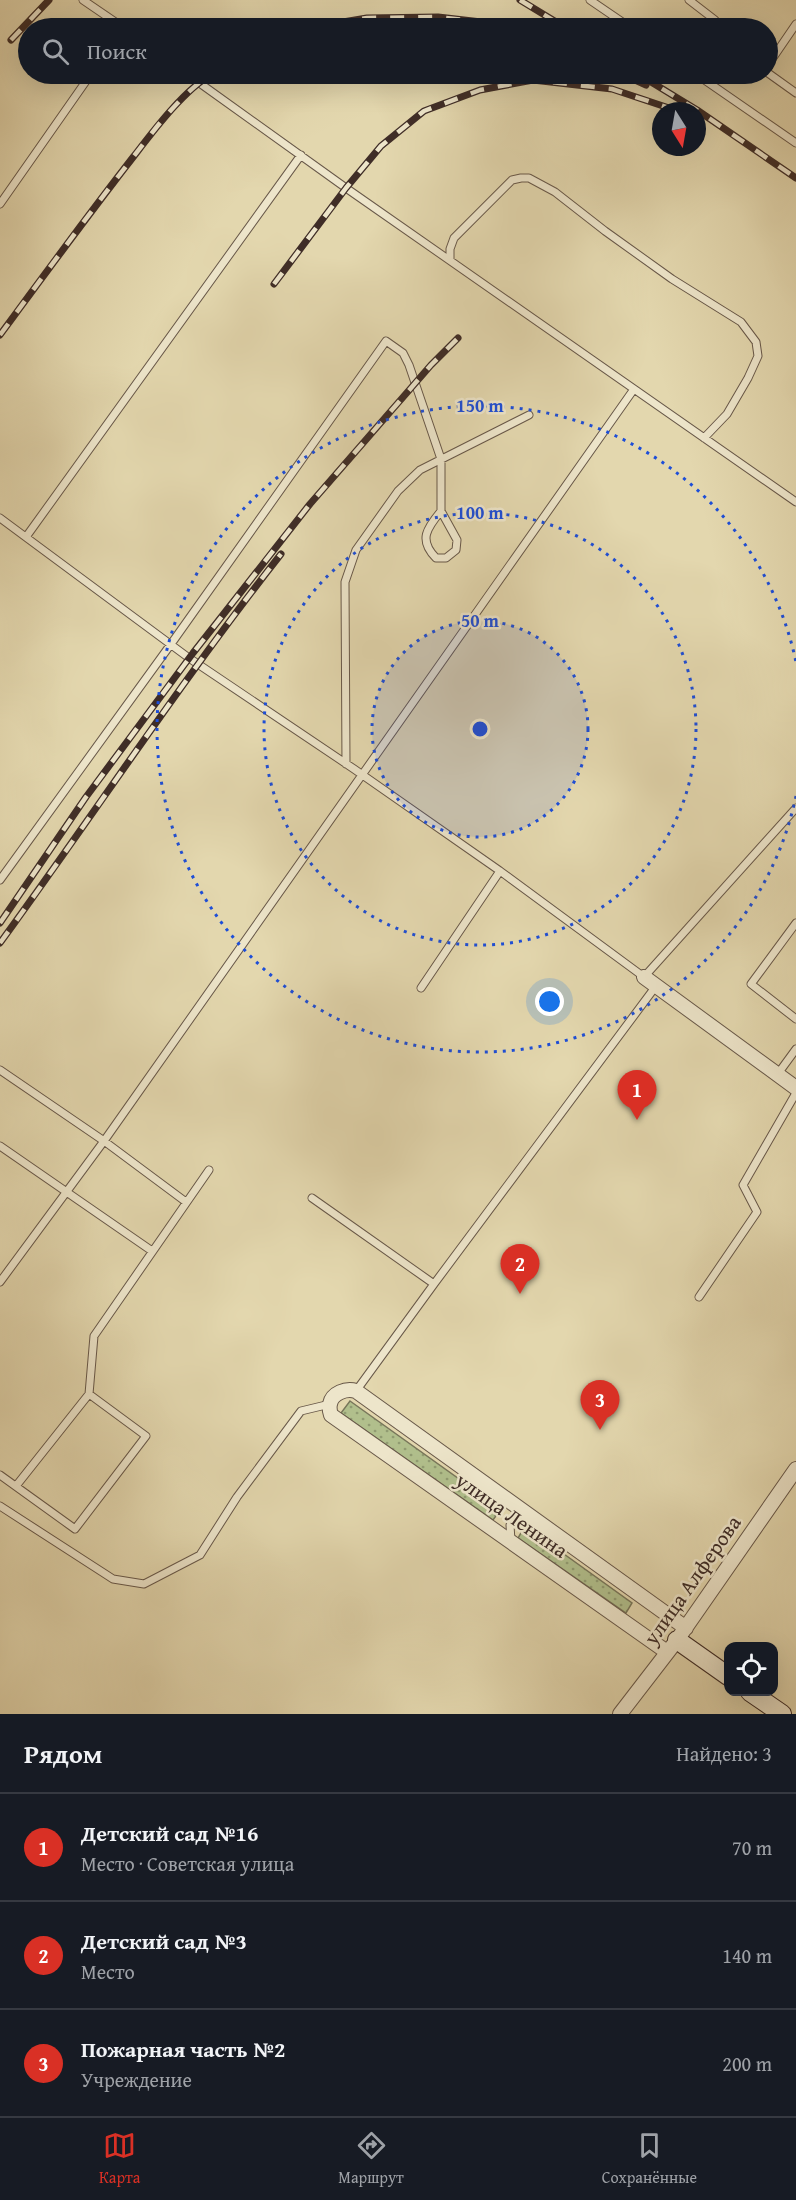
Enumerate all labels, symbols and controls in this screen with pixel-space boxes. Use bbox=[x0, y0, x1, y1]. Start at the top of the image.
search box bbox=[18, 18, 778, 84]
icon: search bbox=[39, 35, 72, 68]
text: Поиск bbox=[87, 35, 147, 67]
north arrow bbox=[652, 102, 706, 156]
text: 150 m bbox=[456, 392, 504, 419]
text: 100 m bbox=[456, 499, 504, 526]
text: 50 m bbox=[461, 607, 500, 634]
centre of rings bbox=[470, 719, 490, 739]
your location bbox=[535, 987, 564, 1016]
pin: 1 bbox=[618, 1070, 656, 1120]
pin: 2 bbox=[500, 1244, 540, 1294]
pin: 3 bbox=[580, 1380, 620, 1430]
street label: улица Ленина bbox=[448, 1464, 575, 1565]
street label: улица Алферова bbox=[635, 1509, 748, 1652]
map controls bbox=[724, 1642, 778, 1696]
button: locate bbox=[724, 1642, 778, 1696]
text: Рядом bbox=[24, 1734, 102, 1773]
text: Найдено: 3 bbox=[676, 1739, 772, 1768]
text: Детский сад №16 bbox=[81, 1817, 258, 1849]
text: 1 bbox=[38, 1833, 49, 1862]
text: 70 m bbox=[732, 1833, 772, 1862]
text: Место · Советская улица bbox=[81, 1849, 294, 1878]
text: Детский сад №3 bbox=[81, 1925, 247, 1957]
text: 2 bbox=[38, 1941, 49, 1970]
text: 140 m bbox=[722, 1941, 772, 1970]
text: Место bbox=[81, 1957, 135, 1986]
text: Пожарная часть №2 bbox=[81, 2033, 285, 2065]
text: 3 bbox=[38, 2049, 49, 2078]
text: 200 m bbox=[722, 2049, 772, 2078]
text: Учреждение bbox=[81, 2065, 192, 2094]
tab: Карта bbox=[99, 2129, 140, 2189]
tab: Маршрут bbox=[338, 2129, 404, 2189]
tab: Сохранённые bbox=[602, 2129, 697, 2189]

